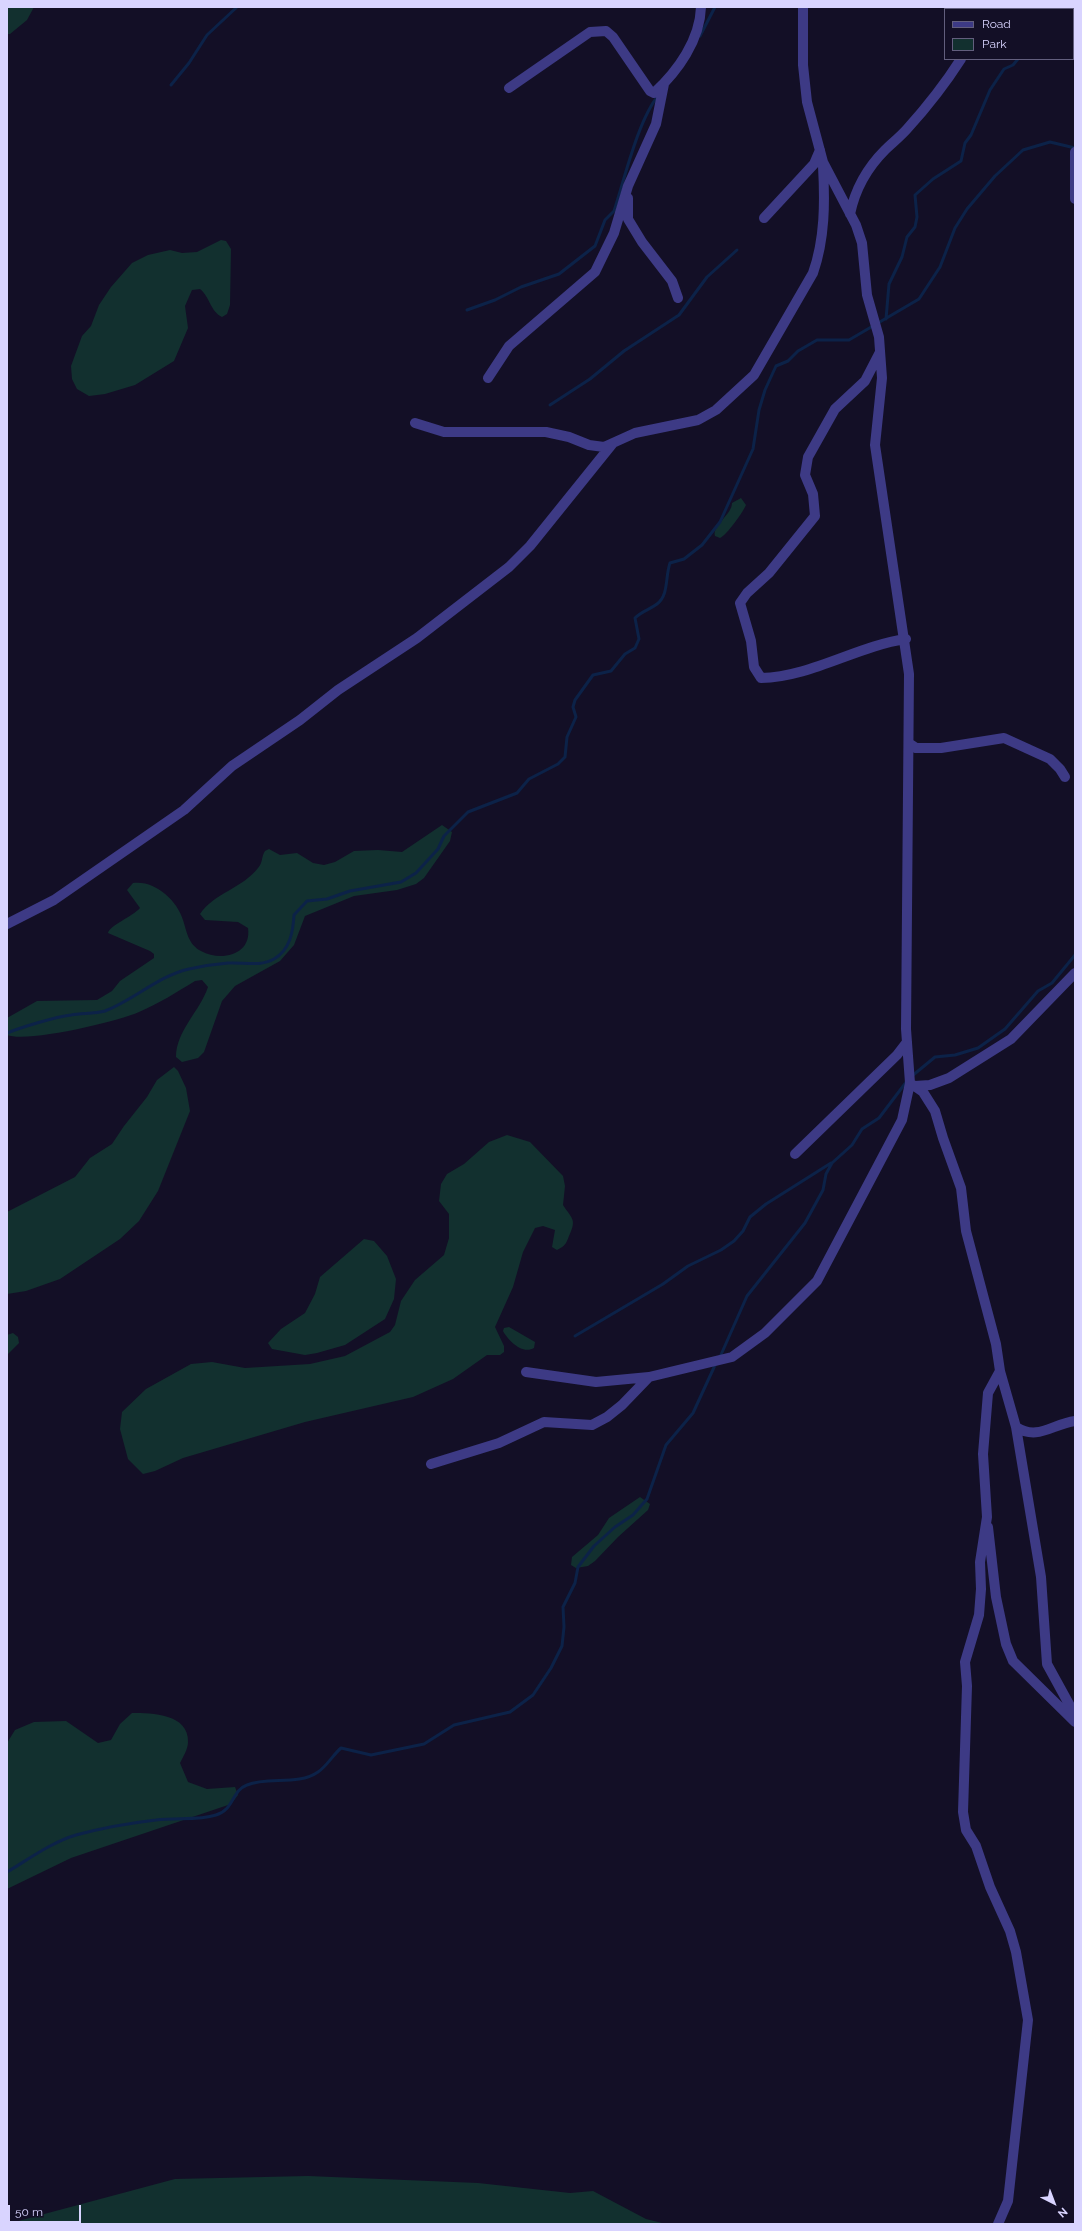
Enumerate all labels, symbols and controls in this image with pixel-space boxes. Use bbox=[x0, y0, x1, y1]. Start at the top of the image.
legend bbox=[944, 8, 1074, 60]
text: Road bbox=[982, 17, 1011, 31]
text: Park bbox=[982, 37, 1007, 51]
north arrow bbox=[1034, 2183, 1074, 2223]
scale bar bbox=[10, 2197, 83, 2223]
text: 50 m bbox=[15, 2205, 43, 2219]
text: N bbox=[1055, 2205, 1070, 2220]

